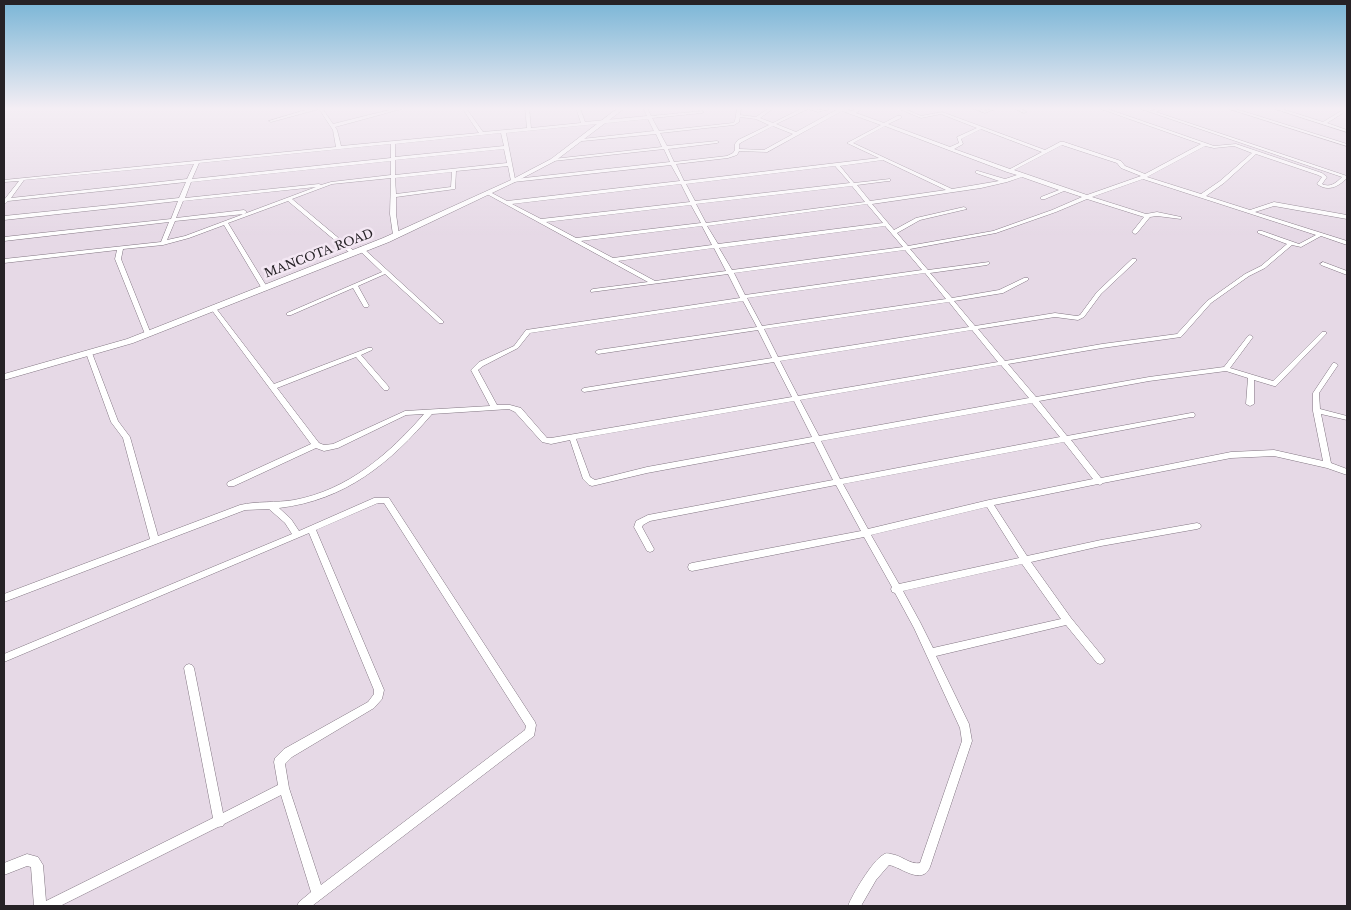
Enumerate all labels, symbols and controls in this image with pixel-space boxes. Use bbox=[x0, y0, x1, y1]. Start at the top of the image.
street label: MANCOTA ROAD bbox=[263, 227, 375, 281]

